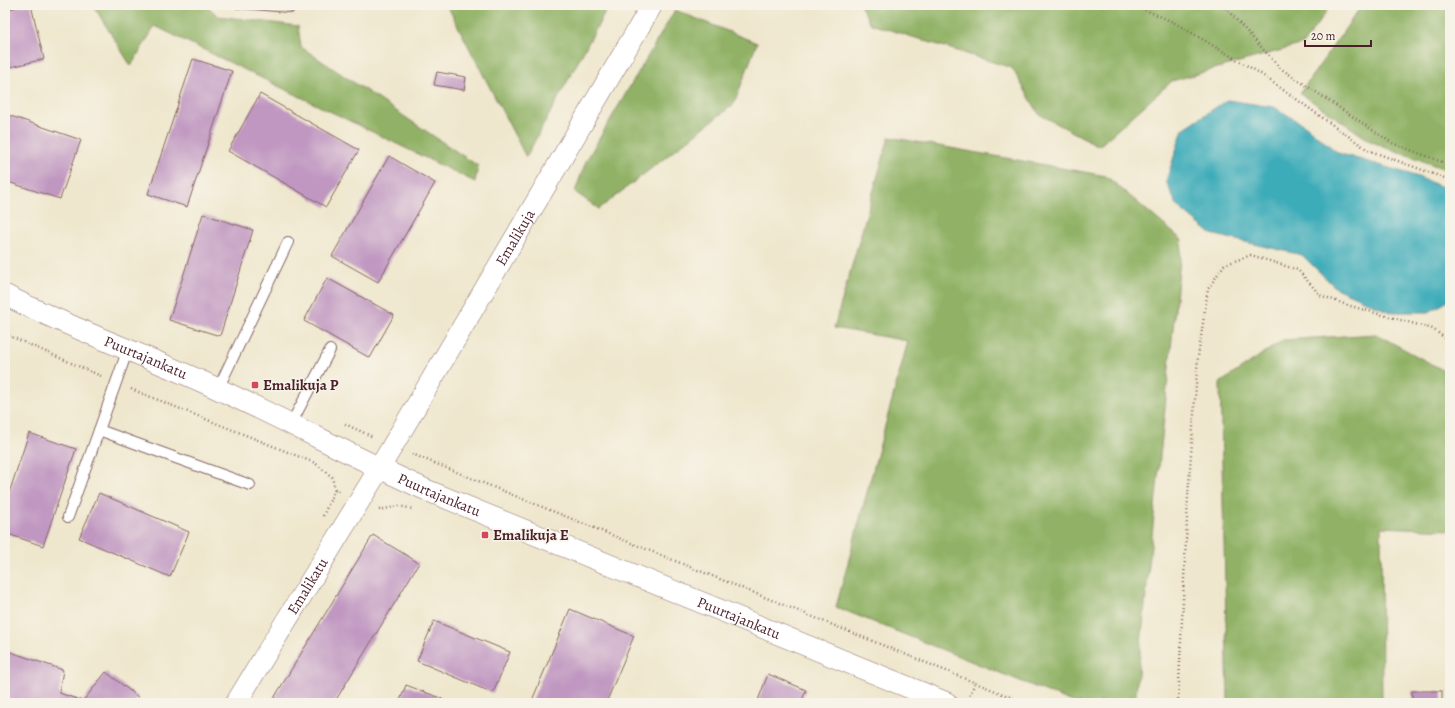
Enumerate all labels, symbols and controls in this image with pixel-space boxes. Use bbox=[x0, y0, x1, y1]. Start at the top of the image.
scale bar bbox=[1305, 22, 1371, 48]
text: 20 m bbox=[1311, 28, 1335, 44]
street label: Emalikuja bbox=[491, 205, 540, 269]
street label: Puurtajankatu bbox=[101, 331, 191, 384]
place label: Emalikuja P bbox=[263, 375, 339, 395]
marker: Emalikuja P bbox=[250, 380, 260, 390]
street label: Puurtajankatu bbox=[394, 468, 484, 522]
place label: Emalikuja E bbox=[493, 525, 569, 545]
marker: Emalikuja E bbox=[480, 530, 490, 540]
street label: Emalikatu bbox=[282, 553, 333, 618]
street label: Puurtajankatu bbox=[694, 592, 784, 644]

